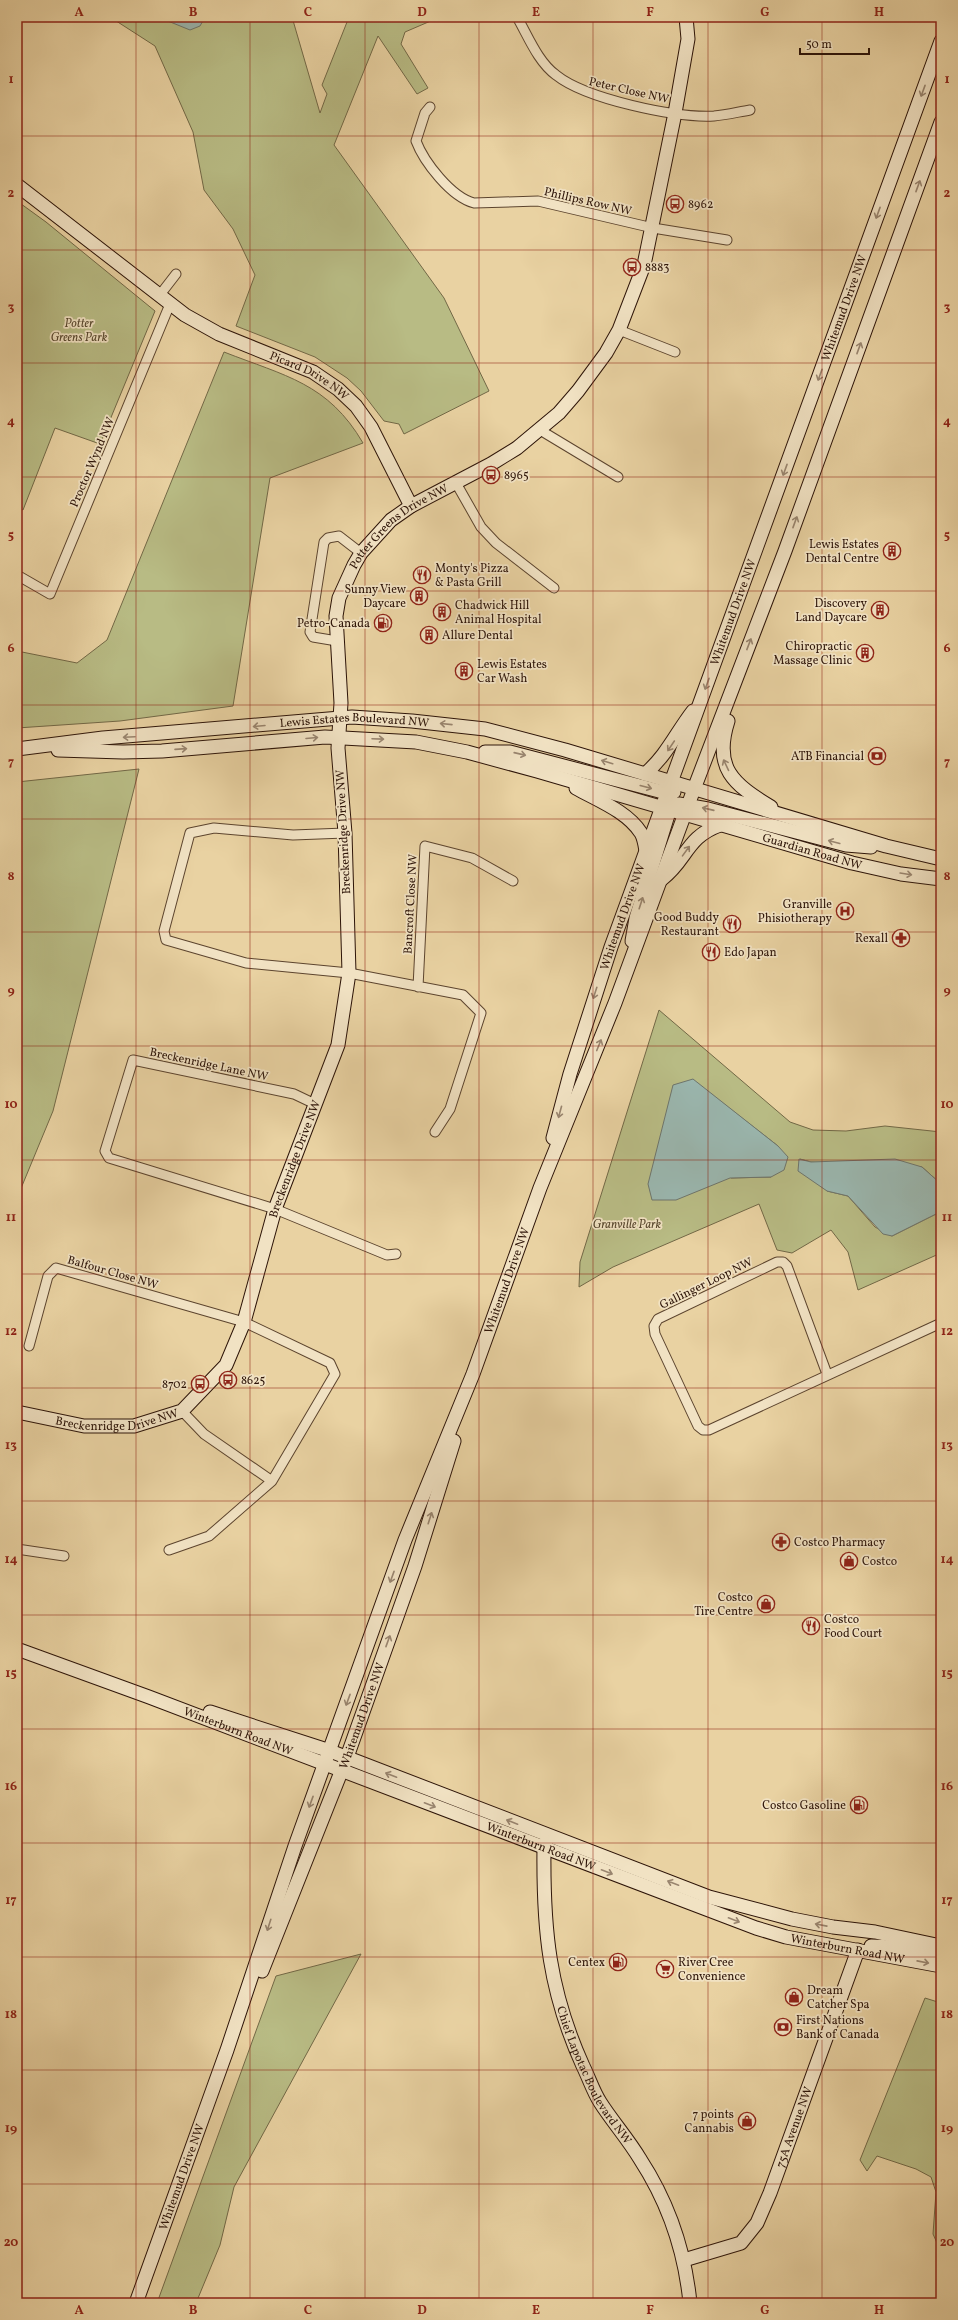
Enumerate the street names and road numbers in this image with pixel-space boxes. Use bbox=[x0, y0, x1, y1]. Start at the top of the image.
street label: Peter Close NW bbox=[587, 74, 670, 108]
street label: Phillips Row NW bbox=[542, 184, 633, 220]
street label: Whitemud Drive NW bbox=[818, 253, 871, 363]
street label: Picard Drive NW bbox=[267, 348, 352, 404]
street label: Proctor Wynd NW bbox=[67, 415, 119, 510]
street label: Potter Greens Drive NW bbox=[346, 481, 451, 572]
street label: Whitemud Drive NW bbox=[707, 557, 761, 668]
street label: Lewis Estates Boulevard NW bbox=[279, 710, 430, 732]
street label: Breckenridge Drive NW bbox=[333, 769, 355, 895]
street label: Guardian Road NW bbox=[760, 830, 863, 874]
street label: Bancroft Close NW bbox=[400, 854, 422, 954]
street label: Whitemud Drive NW bbox=[597, 862, 650, 972]
street label: Breckenridge Lane NW bbox=[148, 1045, 270, 1085]
street label: Breckenridge Drive NW bbox=[266, 1098, 325, 1220]
street label: Whitemud Drive NW bbox=[481, 1225, 534, 1336]
street label: Balfour Close NW bbox=[65, 1252, 160, 1294]
street label: Gallinger Loop NW bbox=[657, 1254, 756, 1313]
street label: Breckenridge Drive NW bbox=[54, 1406, 181, 1435]
street label: Whitemud Drive NW bbox=[336, 1661, 389, 1772]
street label: Winterburn Road NW bbox=[181, 1704, 295, 1760]
street label: Winterburn Road NW bbox=[484, 1819, 598, 1875]
street label: Winterburn Road NW bbox=[789, 1931, 906, 1968]
street label: Chief Lapotac Boulevard NW bbox=[552, 2004, 635, 2148]
street label: 75A Avenue NW bbox=[773, 2085, 817, 2170]
street label: Whitemud Drive NW bbox=[156, 2122, 209, 2233]

